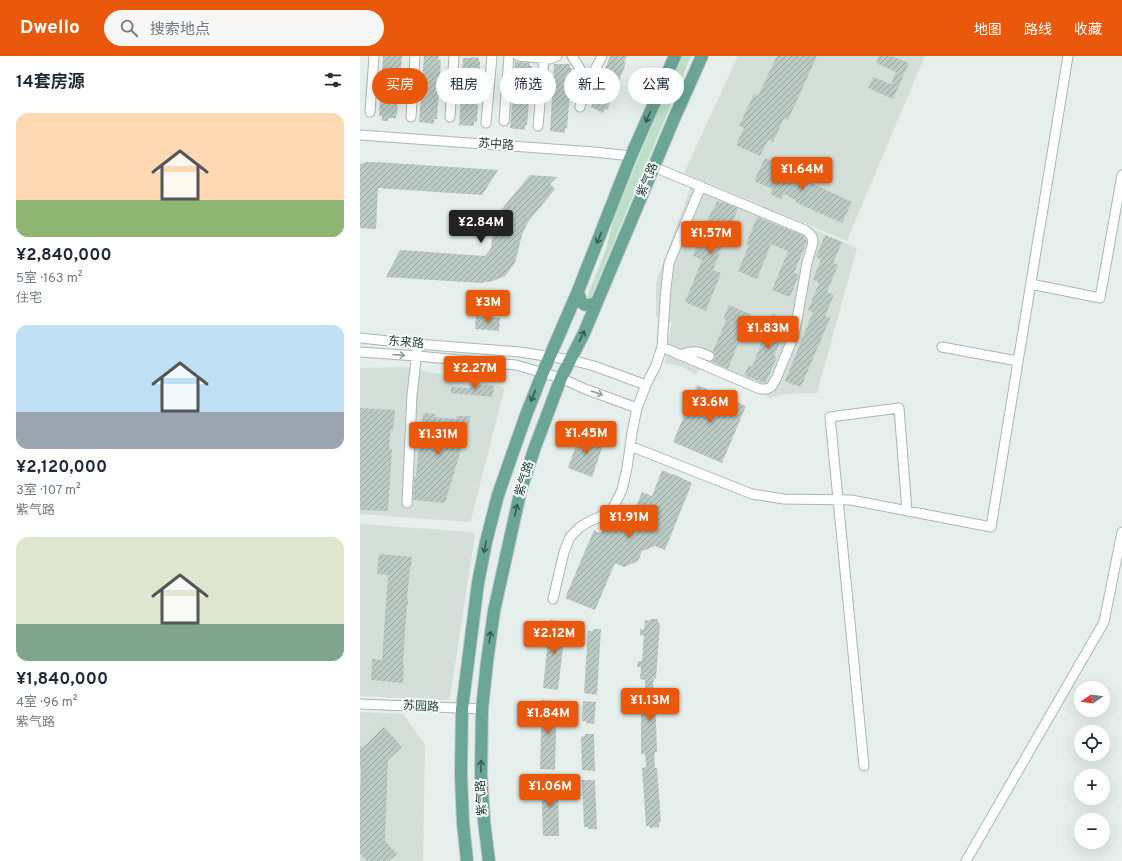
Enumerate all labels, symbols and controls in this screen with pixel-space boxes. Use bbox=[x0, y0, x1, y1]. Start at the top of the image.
search box bbox=[104, 10, 384, 46]
text: Dwello bbox=[20, 16, 80, 40]
icon: search bbox=[118, 17, 140, 39]
text: 搜索地点 bbox=[150, 21, 210, 40]
text: 地图 bbox=[974, 22, 1002, 39]
text: 路线 bbox=[1024, 22, 1052, 39]
text: 收藏 bbox=[1074, 22, 1102, 39]
chip: 买房 bbox=[372, 68, 428, 104]
chip: 租房 bbox=[436, 68, 492, 104]
chip: 筛选 bbox=[500, 68, 556, 104]
chip: 新上 bbox=[564, 68, 620, 104]
chip: 公寓 bbox=[628, 68, 684, 104]
icon: filters bbox=[322, 69, 344, 91]
text: 14套房源 bbox=[16, 72, 85, 94]
one-way arrow bbox=[644, 111, 651, 123]
street label: 苏中路 bbox=[477, 136, 515, 154]
icon: home bbox=[144, 139, 216, 211]
pin: ¥1.64M bbox=[769, 157, 835, 191]
street label: 紫气路 bbox=[634, 160, 662, 200]
text: ¥1.64M bbox=[780, 162, 824, 178]
pin: ¥2.84M bbox=[448, 210, 514, 244]
text: ¥2.84M bbox=[458, 215, 504, 231]
pin: ¥1.57M bbox=[678, 221, 744, 255]
text: ¥1.57M bbox=[690, 226, 732, 242]
one-way arrow bbox=[594, 231, 602, 243]
text: ¥2,840,000 bbox=[16, 245, 112, 267]
text: 5室 · 163 m² bbox=[16, 271, 82, 287]
pin: ¥3M bbox=[469, 290, 507, 324]
text: 住宅 bbox=[16, 291, 42, 307]
text: ¥3M bbox=[475, 295, 501, 311]
pin: ¥1.83M bbox=[735, 316, 801, 350]
text: ¥1.83M bbox=[747, 321, 789, 337]
one-way arrow bbox=[579, 331, 586, 343]
street label: 东来路 bbox=[387, 333, 425, 353]
icon: home bbox=[144, 351, 216, 423]
one-way arrow bbox=[392, 351, 405, 358]
pin: ¥2.27M bbox=[442, 356, 508, 390]
text: ¥2.27M bbox=[453, 361, 497, 377]
one-way arrow bbox=[529, 390, 536, 402]
one-way arrow bbox=[590, 390, 602, 398]
pin: ¥3.6M bbox=[682, 390, 738, 424]
text: ¥3.6M bbox=[691, 395, 729, 411]
pin: ¥1.45M bbox=[553, 421, 619, 455]
pin: ¥1.31M bbox=[405, 422, 471, 456]
text: ¥1.45M bbox=[564, 426, 608, 442]
text: ¥1.31M bbox=[418, 427, 458, 443]
text: ¥2,120,000 bbox=[16, 457, 107, 479]
street label: 紫气路 bbox=[512, 459, 538, 499]
text: 3室 · 107 m² bbox=[16, 483, 81, 499]
text: 紫气路 bbox=[16, 503, 55, 519]
one-way arrow bbox=[513, 503, 521, 516]
pin: ¥1.91M bbox=[596, 505, 662, 539]
text: ¥1.91M bbox=[609, 510, 649, 526]
one-way arrow bbox=[480, 540, 488, 553]
icon: home bbox=[144, 563, 216, 635]
pin: ¥2.12M bbox=[521, 621, 587, 655]
text: ¥2.12M bbox=[533, 626, 575, 642]
one-way arrow bbox=[486, 631, 494, 644]
text: ¥1,840,000 bbox=[16, 669, 108, 691]
north arrow bbox=[1074, 681, 1110, 717]
map controls bbox=[1074, 681, 1110, 849]
pin: ¥1.13M bbox=[617, 688, 683, 722]
text: ¥1.13M bbox=[630, 693, 670, 709]
text: 4室 · 96 m² bbox=[16, 695, 77, 711]
street label: 苏园路 bbox=[403, 698, 439, 716]
pin: ¥1.84M bbox=[515, 701, 581, 735]
text: ¥1.84M bbox=[526, 706, 570, 722]
text: 紫气路 bbox=[16, 715, 55, 731]
button: locate bbox=[1074, 725, 1110, 761]
one-way arrow bbox=[477, 760, 485, 773]
button: + bbox=[1074, 769, 1110, 805]
pin: ¥1.06M bbox=[517, 774, 583, 808]
text: ¥1.06M bbox=[528, 779, 572, 795]
street label: 紫气路 bbox=[473, 780, 491, 816]
button: − bbox=[1074, 813, 1110, 849]

